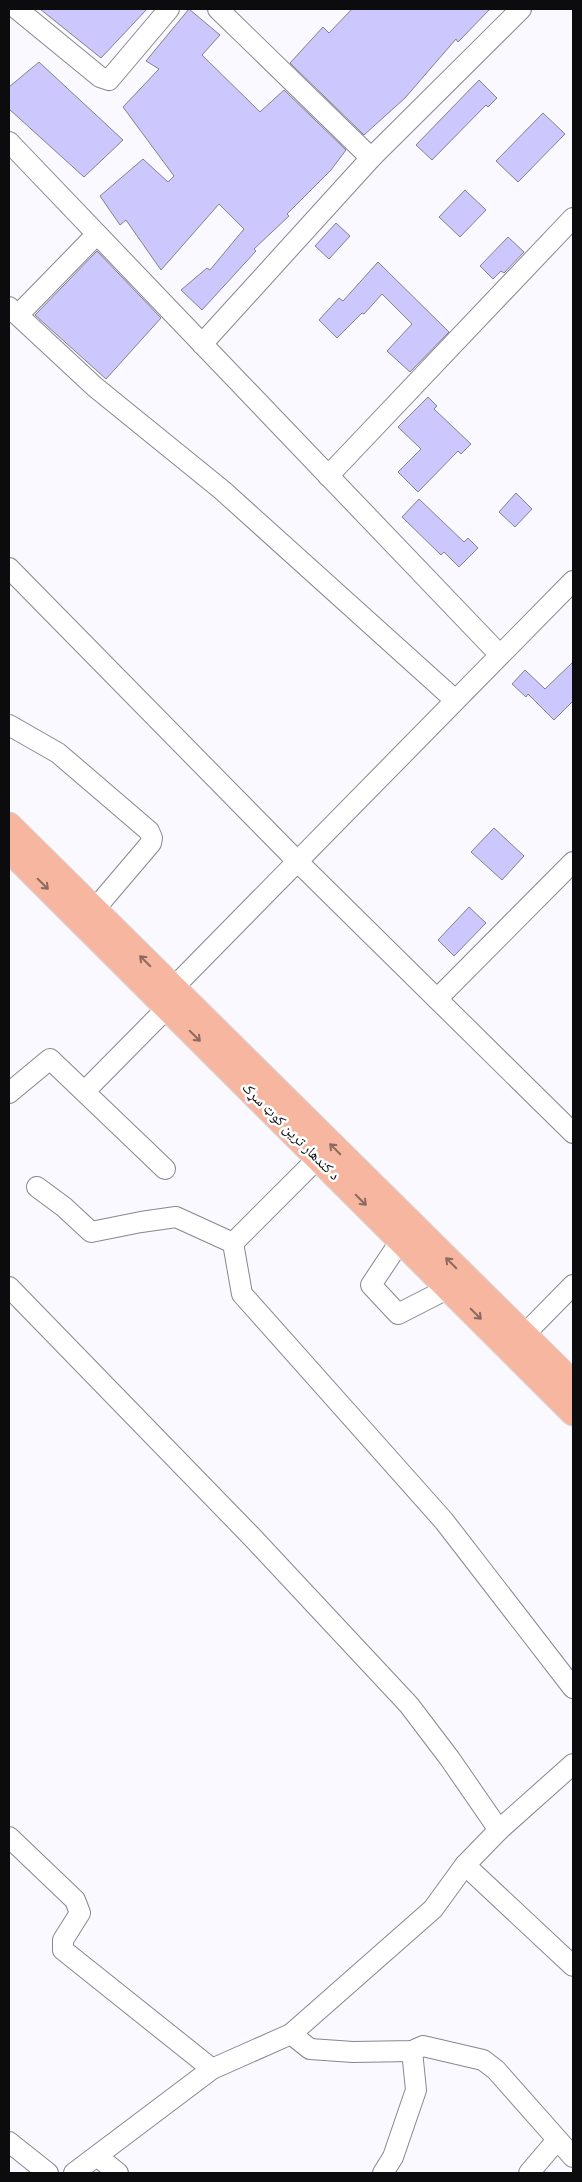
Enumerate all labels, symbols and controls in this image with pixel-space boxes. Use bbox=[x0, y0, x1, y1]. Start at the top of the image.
one-way arrow bbox=[37, 878, 49, 890]
one-way arrow bbox=[139, 955, 151, 967]
one-way arrow bbox=[189, 1030, 201, 1042]
street label: د کندهار ترين کوټ سړک bbox=[237, 1076, 346, 1185]
one-way arrow bbox=[329, 1143, 342, 1155]
one-way arrow bbox=[354, 1193, 366, 1205]
one-way arrow bbox=[445, 1257, 457, 1269]
one-way arrow bbox=[469, 1308, 481, 1320]

